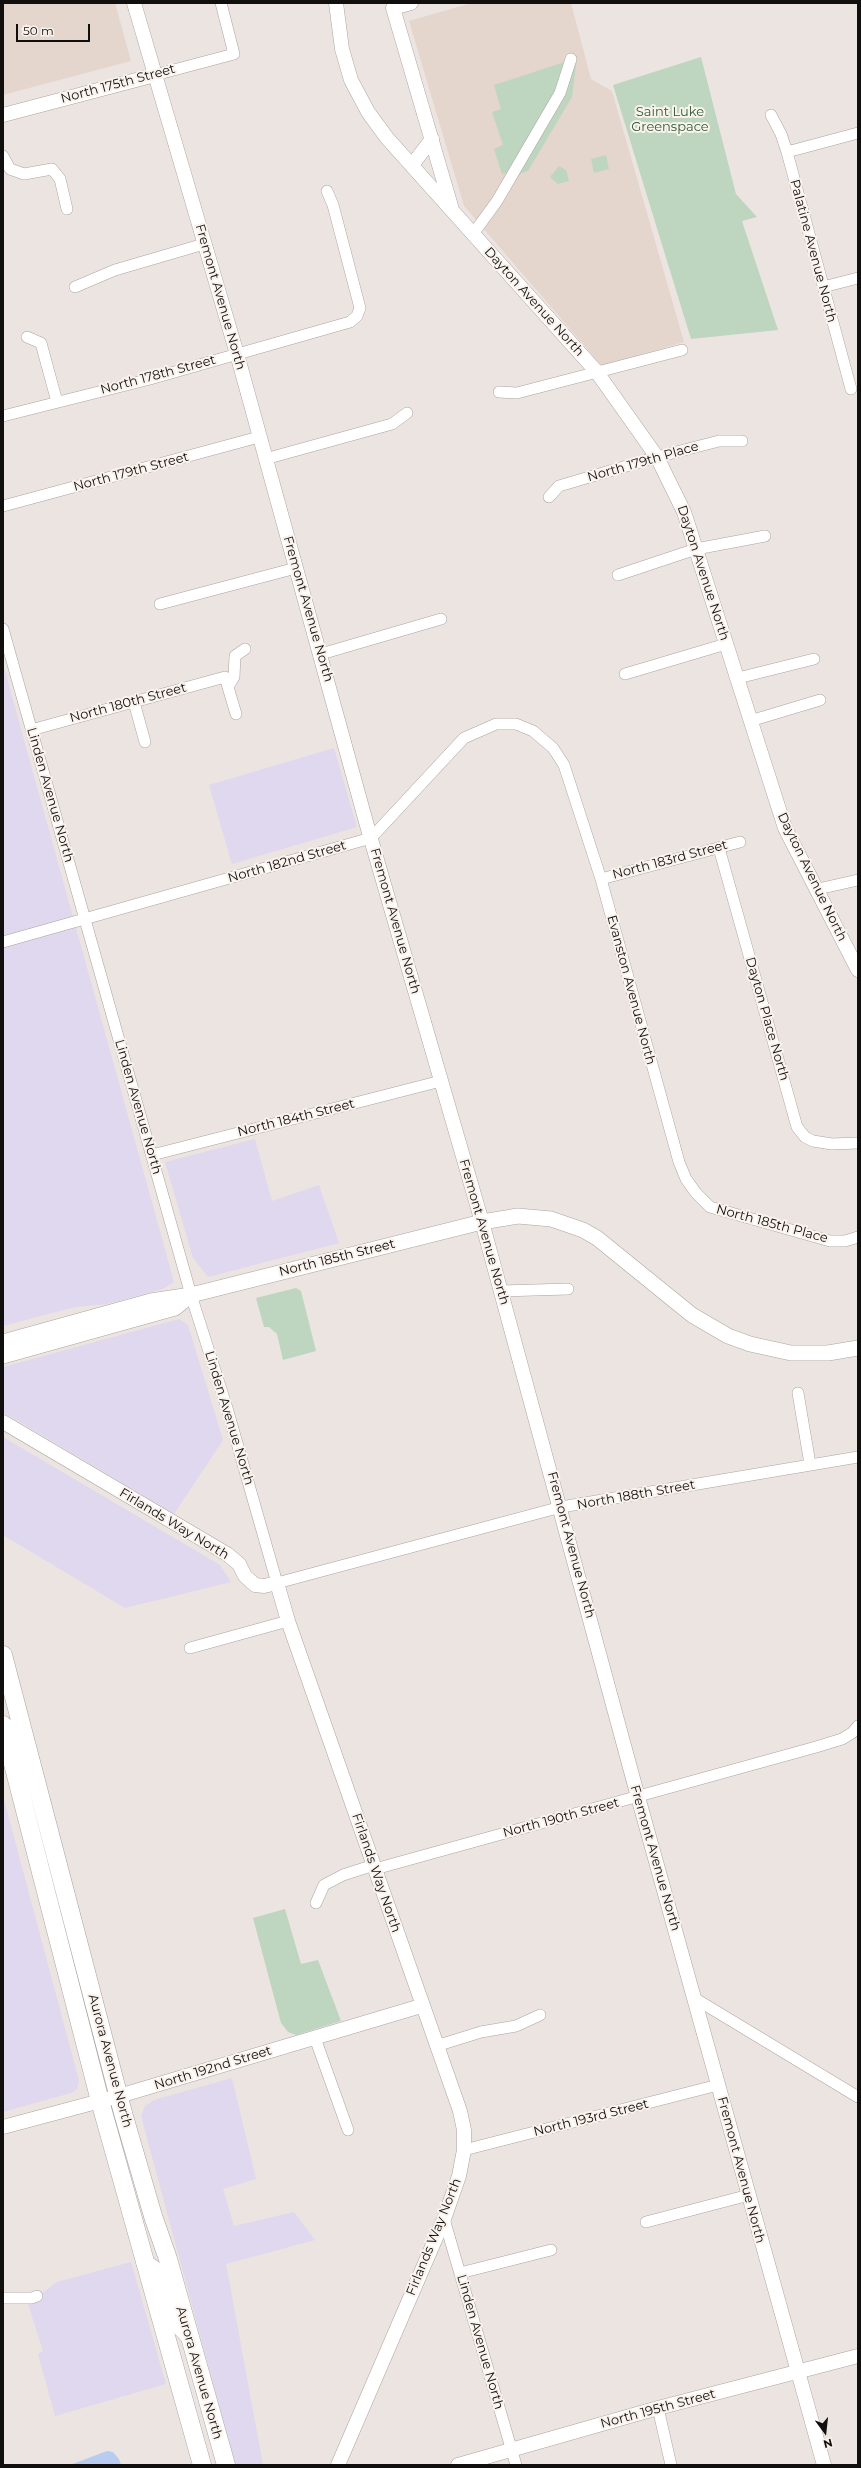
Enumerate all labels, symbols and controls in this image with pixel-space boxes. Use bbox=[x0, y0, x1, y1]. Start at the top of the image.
scale bar bbox=[18, 16, 92, 42]
text: 50 m bbox=[23, 23, 54, 38]
street label: North 175th Street bbox=[59, 61, 177, 107]
park label: Saint Luke Greenspace bbox=[631, 104, 709, 135]
street label: Palatine Avenue North bbox=[786, 178, 840, 324]
street label: Fremont Avenue North bbox=[192, 222, 248, 372]
street label: Dayton Avenue North bbox=[481, 244, 587, 360]
street label: North 178th Street bbox=[99, 352, 217, 398]
street label: North 179th Place bbox=[586, 439, 700, 485]
street label: North 179th Street bbox=[72, 449, 190, 495]
street label: Dayton Avenue North bbox=[674, 503, 732, 643]
street label: Fremont Avenue North bbox=[280, 534, 336, 684]
street label: North 180th Street bbox=[68, 680, 188, 726]
street label: Linden Avenue North bbox=[23, 726, 77, 864]
street label: Dayton Avenue North bbox=[774, 810, 850, 944]
street label: North 183rd Street bbox=[611, 837, 729, 883]
street label: North 182nd Street bbox=[226, 838, 348, 886]
street label: Fremont Avenue North bbox=[367, 846, 423, 996]
street label: Evanston Avenue North bbox=[604, 914, 658, 1066]
street label: Dayton Place North bbox=[742, 955, 792, 1083]
street label: Linden Avenue North bbox=[111, 1038, 165, 1176]
street label: North 184th Street bbox=[236, 1096, 356, 1140]
street label: Fremont Avenue North bbox=[456, 1157, 512, 1307]
street label: North 185th Place bbox=[714, 1202, 830, 1246]
street label: North 185th Street bbox=[278, 1236, 396, 1280]
street label: Linden Avenue North bbox=[201, 1349, 257, 1487]
street label: Fremont Avenue North bbox=[544, 1470, 598, 1620]
street label: North 188th Street bbox=[576, 1477, 696, 1513]
street label: Firlands Way North bbox=[116, 1485, 232, 1563]
street label: Fremont Avenue North bbox=[627, 1783, 683, 1933]
street label: North 190th Street bbox=[501, 1795, 621, 1841]
street label: Firlands Way North bbox=[348, 1811, 404, 1935]
street label: Aurora Avenue North bbox=[85, 1993, 135, 2129]
street label: North 192nd Street bbox=[152, 2043, 274, 2093]
street label: Fremont Avenue North bbox=[714, 2095, 768, 2245]
street label: North 193rd Street bbox=[532, 2096, 650, 2140]
street label: Firlands Way North bbox=[403, 2176, 465, 2298]
street label: Linden Avenue North bbox=[453, 2273, 507, 2411]
street label: Aurora Avenue North bbox=[173, 2305, 225, 2441]
street label: North 195th Street bbox=[599, 2386, 717, 2432]
north arrow bbox=[805, 2412, 845, 2452]
text: N bbox=[822, 2436, 834, 2452]

